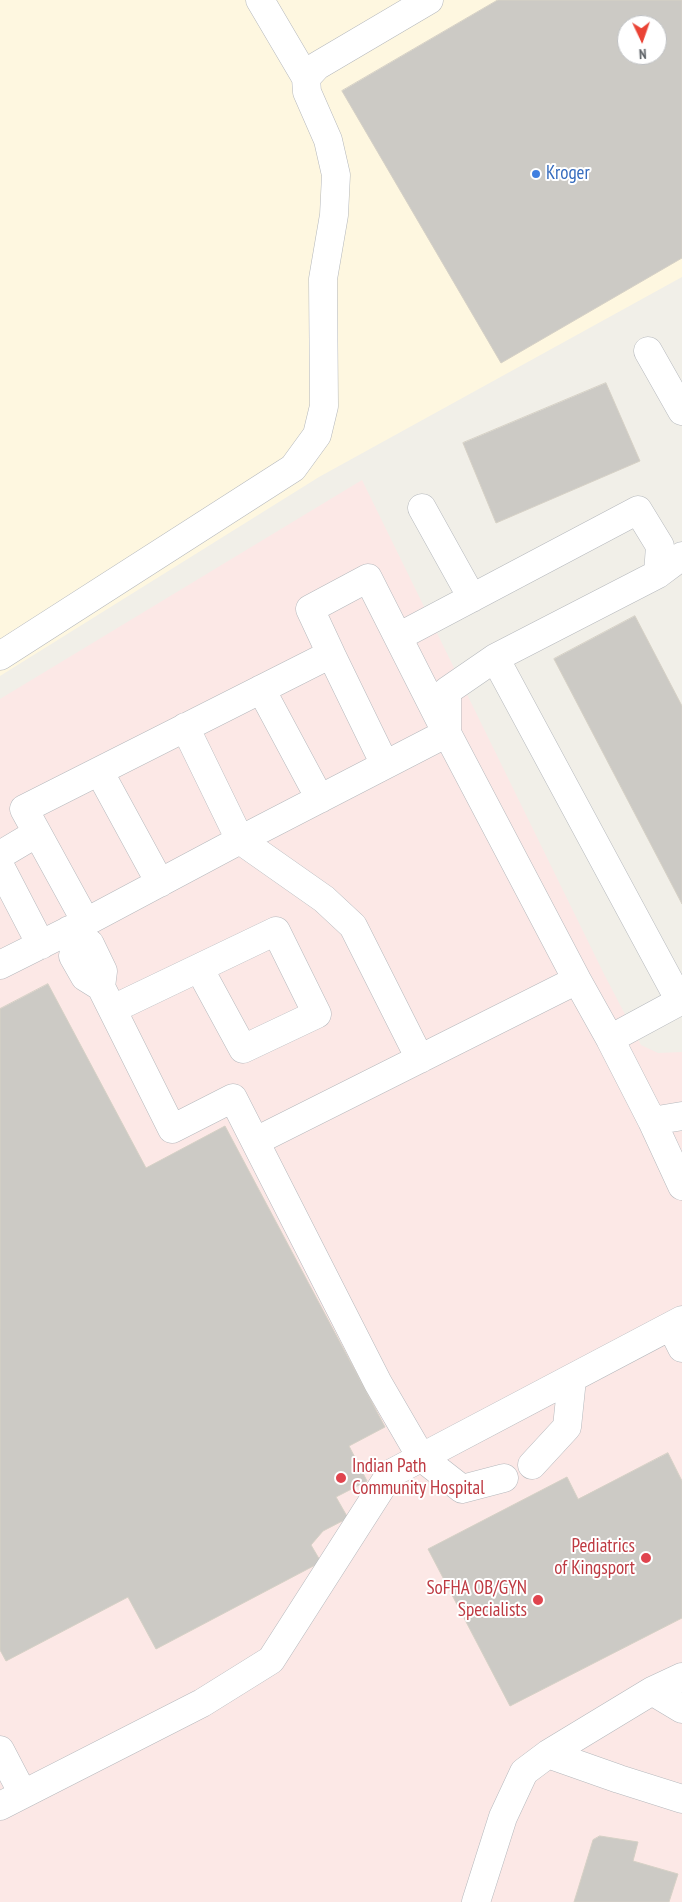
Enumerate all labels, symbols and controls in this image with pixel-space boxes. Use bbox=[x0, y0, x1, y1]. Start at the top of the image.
north arrow bbox=[617, 15, 667, 65]
text: N bbox=[638, 45, 647, 63]
place label: Kroger bbox=[546, 163, 590, 185]
marker: Kroger bbox=[530, 168, 542, 180]
place label: Indian Path Community Hospital bbox=[352, 1456, 485, 1500]
marker: Indian Path Community Hospital bbox=[334, 1471, 348, 1485]
place label: Pediatrics of Kingsport bbox=[554, 1536, 635, 1580]
marker: Pediatrics of Kingsport bbox=[639, 1551, 653, 1565]
place label: SoFHA OB/GYN Specialists bbox=[426, 1578, 527, 1622]
marker: SoFHA OB/GYN Specialists bbox=[531, 1593, 545, 1607]

